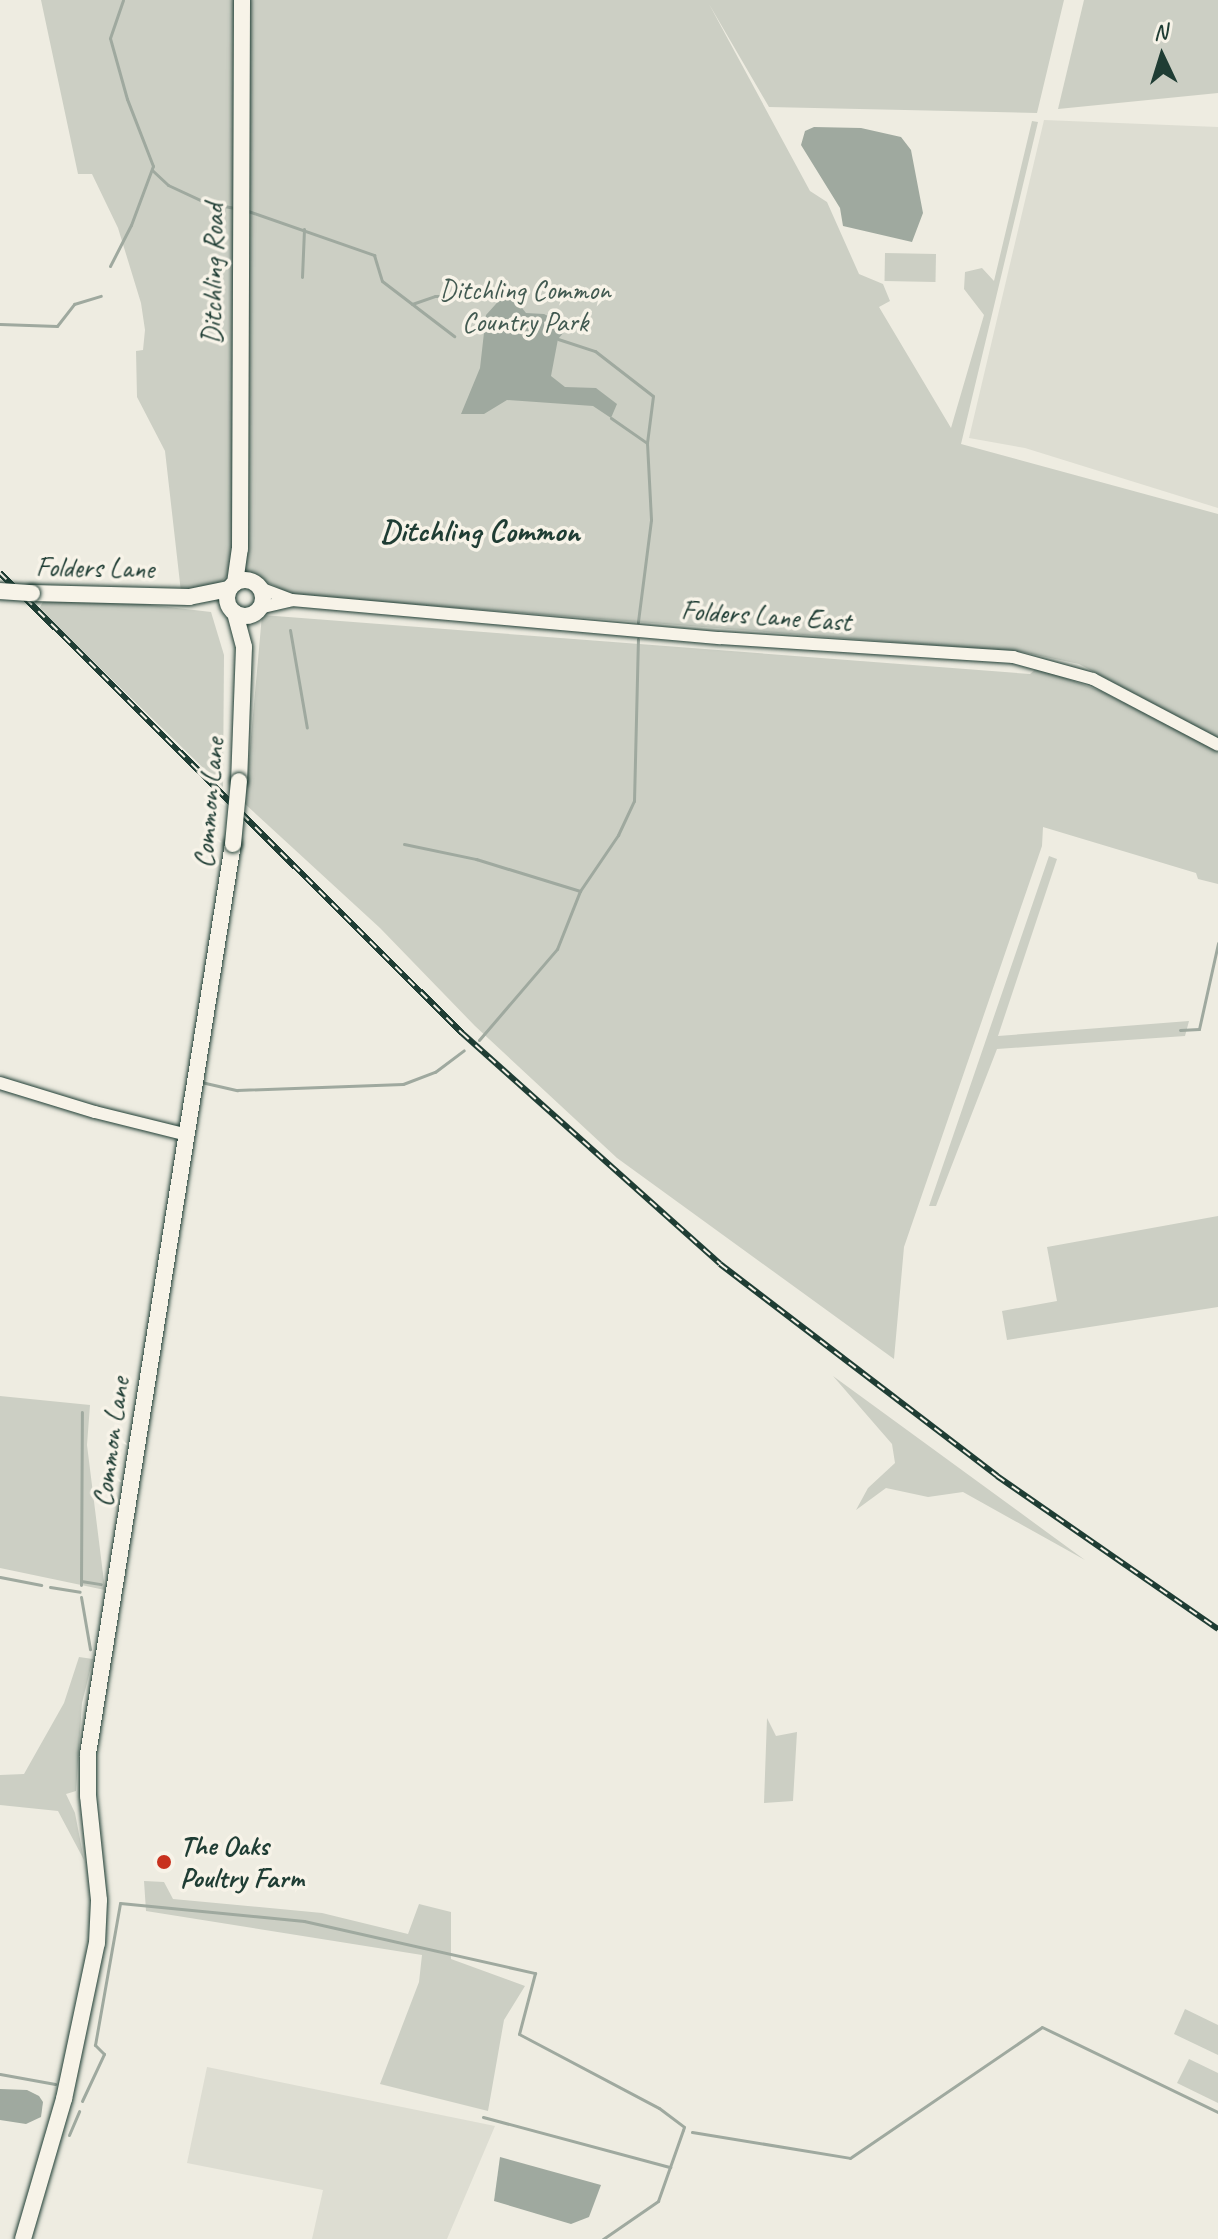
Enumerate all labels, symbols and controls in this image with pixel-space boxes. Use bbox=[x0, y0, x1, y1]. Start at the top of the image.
north arrow bbox=[1122, 16, 1202, 96]
text: N bbox=[1153, 18, 1168, 46]
street label: Ditchling Road bbox=[195, 204, 231, 344]
park label: Ditchling Common Country Park bbox=[439, 273, 611, 339]
district label: Ditchling Common bbox=[380, 512, 580, 550]
street label: Folders Lane bbox=[35, 550, 155, 586]
street label: Folders Lane East bbox=[679, 593, 853, 639]
street label: Common Lane bbox=[187, 736, 231, 870]
street label: Common Lane bbox=[85, 1375, 137, 1509]
place label: The Oaks Poultry Farm bbox=[180, 1829, 305, 1895]
marker: The Oaks Poultry Farm bbox=[155, 1853, 173, 1871]

